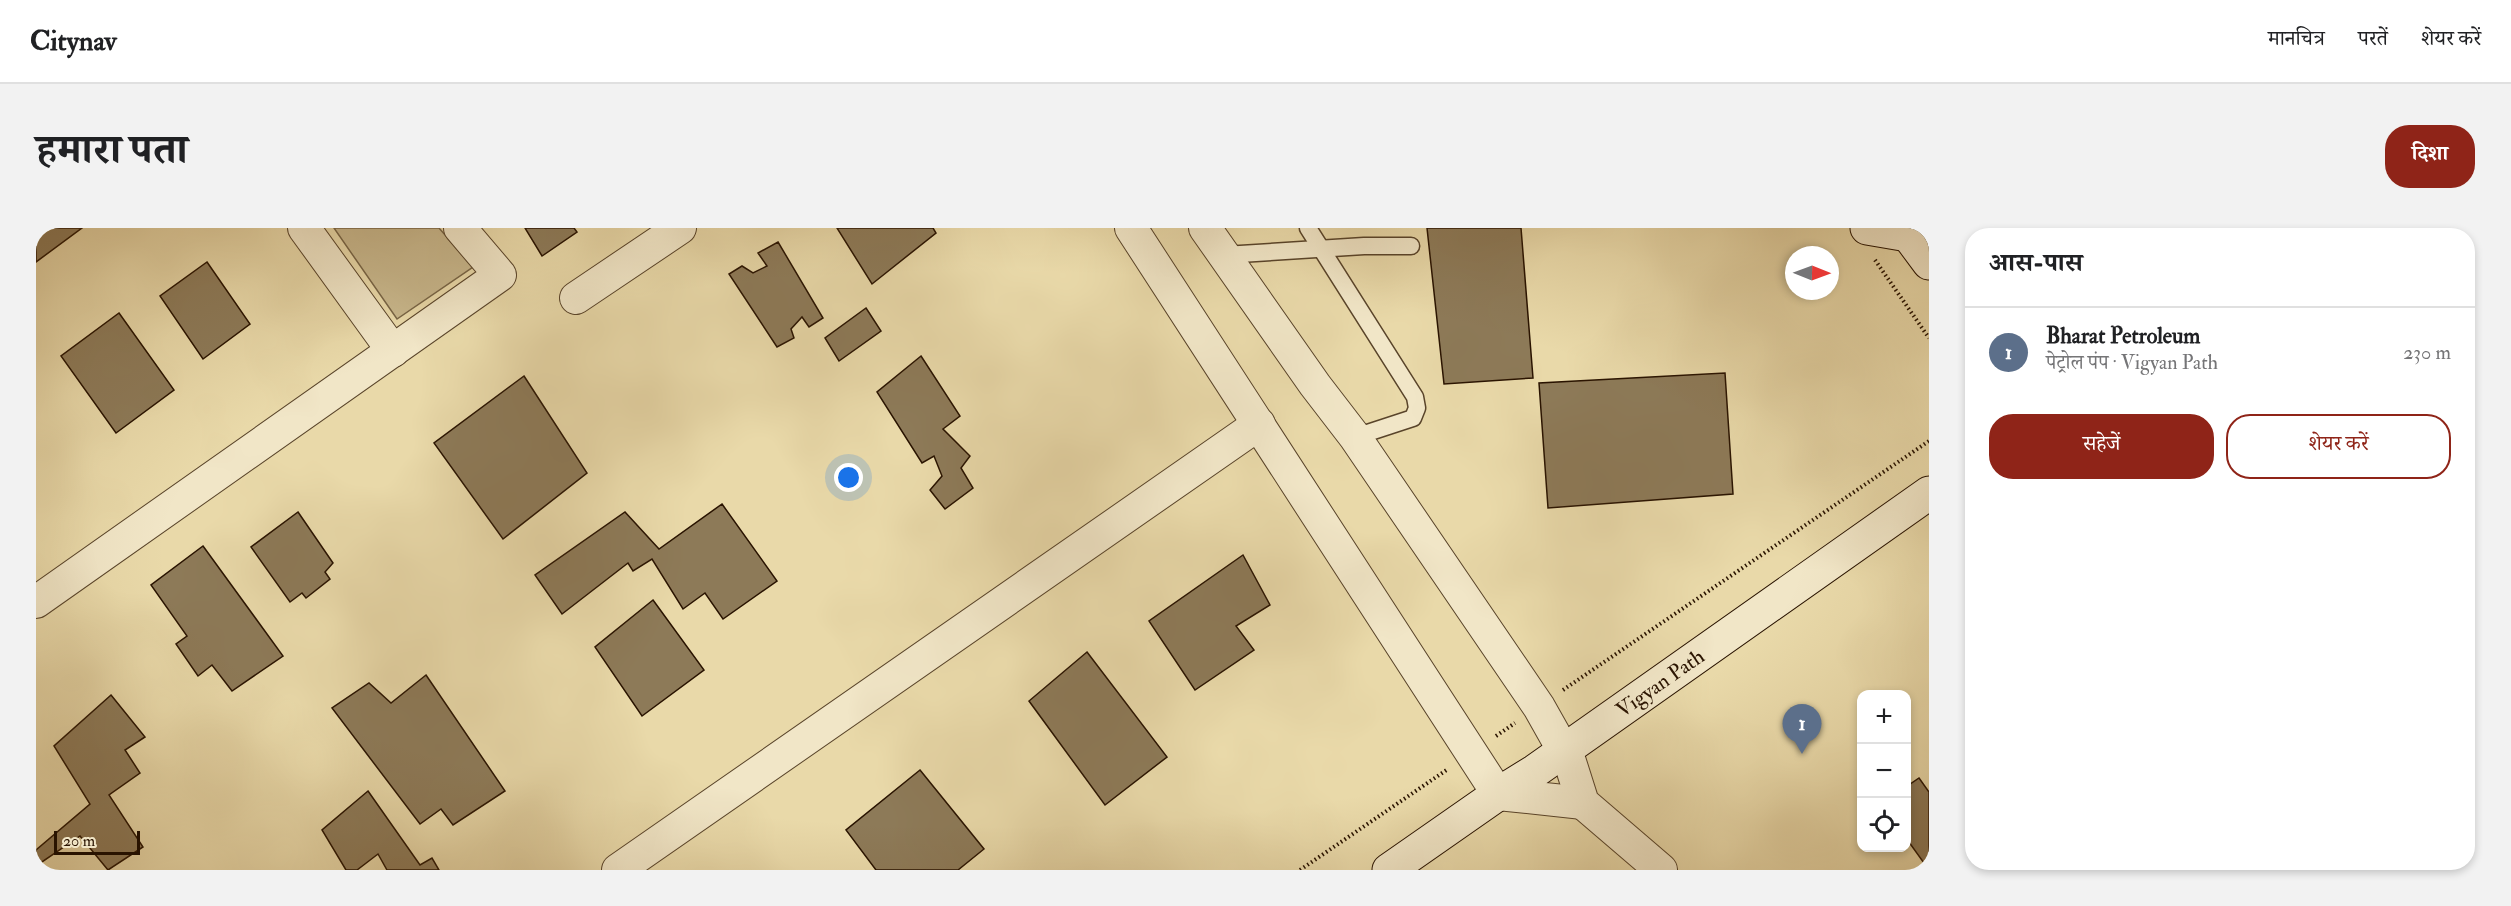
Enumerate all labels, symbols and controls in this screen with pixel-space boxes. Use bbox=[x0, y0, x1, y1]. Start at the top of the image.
text: Citynav bbox=[30, 24, 117, 59]
text: मानचित्र bbox=[2268, 25, 2325, 52]
text: परतें bbox=[2358, 25, 2388, 52]
text: शेयर करें bbox=[2421, 25, 2481, 52]
text: हमारा पता bbox=[36, 124, 188, 176]
button: दिशा bbox=[2385, 125, 2475, 188]
north arrow bbox=[1785, 246, 1839, 300]
text: आस-पास bbox=[1989, 247, 2083, 279]
text: Bharat Petroleum bbox=[2046, 322, 2200, 350]
text: 1 bbox=[2005, 340, 2012, 365]
text: 230 m bbox=[2403, 340, 2451, 365]
text: पेट्रोल पंप · Vigyan Path bbox=[2046, 350, 2218, 375]
button: सहेजें bbox=[1989, 414, 2214, 479]
button: शेयर करें bbox=[2226, 414, 2451, 479]
your location bbox=[834, 463, 863, 492]
street label: Vigyan Path bbox=[1611, 643, 1710, 724]
map controls bbox=[1857, 690, 1911, 852]
button: + bbox=[1857, 690, 1911, 744]
pin: 1 bbox=[1782, 704, 1822, 754]
button: − bbox=[1857, 744, 1911, 798]
button: locate bbox=[1857, 798, 1911, 852]
scale bar bbox=[54, 828, 140, 856]
text: 20 m bbox=[63, 831, 95, 851]

